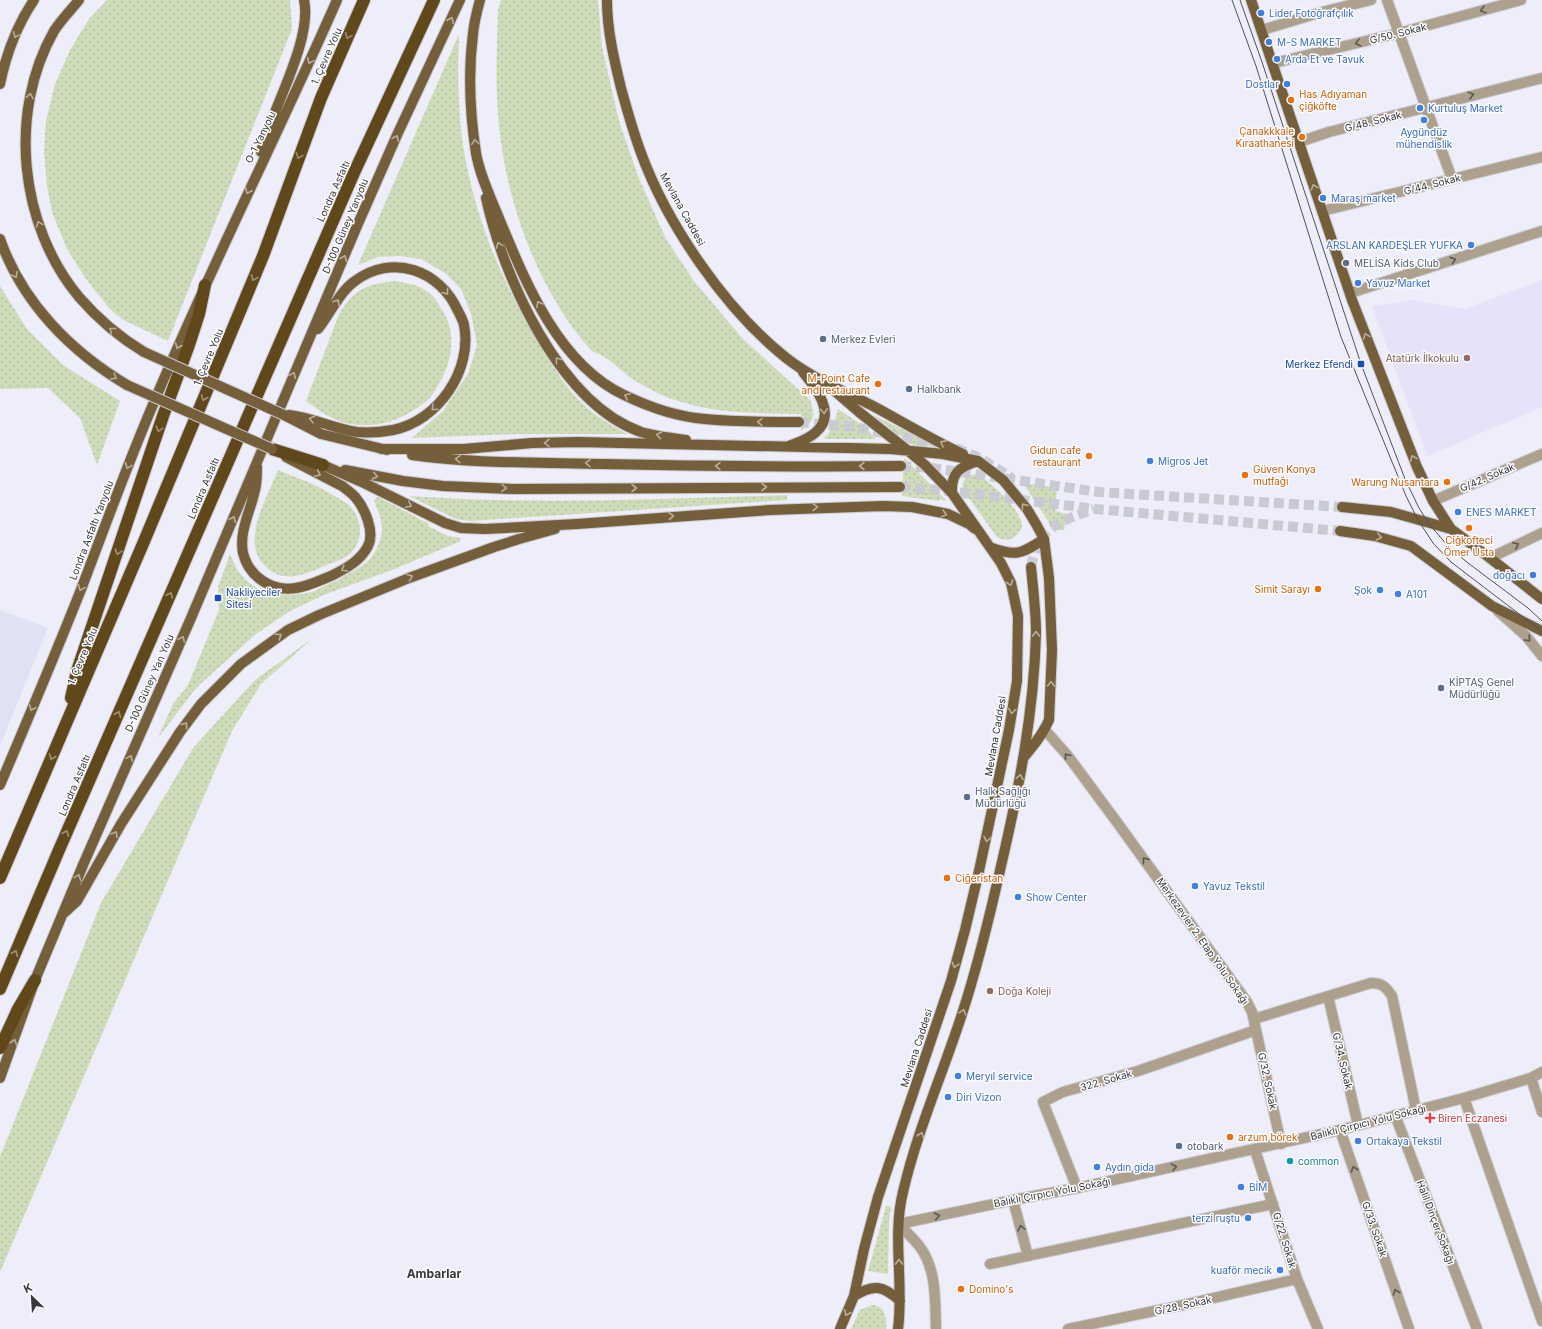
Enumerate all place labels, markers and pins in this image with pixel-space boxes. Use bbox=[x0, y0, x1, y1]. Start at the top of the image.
place label: Lider Fotoğrafçılık bbox=[1269, 7, 1354, 19]
marker: Lider Fotoğrafçılık bbox=[1256, 8, 1266, 18]
place label: M-S MARKET bbox=[1277, 36, 1341, 48]
marker: M-S MARKET bbox=[1264, 37, 1274, 47]
place label: Arda Et ve Tavuk bbox=[1285, 53, 1365, 65]
marker: Arda Et ve Tavuk bbox=[1272, 54, 1282, 64]
place label: Dostlar bbox=[1245, 78, 1279, 90]
marker: Dostlar bbox=[1282, 79, 1292, 89]
place label: Has Adıyaman çiğköfte bbox=[1299, 88, 1367, 112]
marker: Has Adıyaman çiğköfte bbox=[1286, 95, 1296, 105]
place label: Kurtuluş Market bbox=[1428, 102, 1503, 114]
marker: Kurtuluş Market bbox=[1415, 103, 1425, 113]
marker: Aygündüz mühendislik bbox=[1419, 115, 1429, 125]
place label: Çanakkkale Kıraathanesi bbox=[1235, 125, 1294, 149]
place label: Aygündüz mühendislik bbox=[1396, 126, 1453, 150]
marker: Çanakkkale Kıraathanesi bbox=[1297, 132, 1307, 142]
place label: Maraş market bbox=[1331, 192, 1397, 204]
marker: Maraş market bbox=[1318, 193, 1328, 203]
place label: ARSLAN KARDEŞLER YUFKA bbox=[1326, 239, 1463, 251]
marker: ARSLAN KARDEŞLER YUFKA bbox=[1466, 240, 1476, 250]
place label: MELİSA Kids Club bbox=[1354, 256, 1439, 269]
marker: MELİSA Kids Club bbox=[1341, 258, 1351, 268]
place label: Yavuz Market bbox=[1366, 277, 1431, 289]
marker: Yavuz Market bbox=[1353, 278, 1363, 288]
place label: Merkez Evleri bbox=[831, 333, 895, 345]
marker: Merkez Evleri bbox=[818, 334, 828, 344]
place label: Atatürk İlkokulu bbox=[1386, 351, 1459, 364]
marker: Atatürk İlkokulu bbox=[1462, 353, 1472, 363]
place label: Merkez Efendi bbox=[1285, 358, 1353, 370]
marker: Merkez Efendi bbox=[1356, 359, 1366, 369]
place label: M-Point Cafe and restaurant bbox=[801, 372, 871, 396]
marker: M-Point Cafe and restaurant bbox=[873, 379, 883, 389]
place label: Halkbank bbox=[917, 383, 962, 395]
marker: Halkbank bbox=[904, 384, 914, 394]
place label: Gidun cafe restaurant bbox=[1030, 444, 1082, 468]
marker: Gidun cafe restaurant bbox=[1084, 451, 1094, 461]
place label: Migros Jet bbox=[1158, 455, 1209, 467]
marker: Migros Jet bbox=[1145, 456, 1155, 466]
place label: Güven Konya mutfağı bbox=[1253, 463, 1316, 487]
marker: Güven Konya mutfağı bbox=[1240, 470, 1250, 480]
place label: Warung Nusantara bbox=[1351, 476, 1439, 488]
marker: Warung Nusantara bbox=[1442, 477, 1452, 487]
place label: ENES MARKET bbox=[1466, 506, 1536, 518]
marker: ENES MARKET bbox=[1453, 507, 1463, 517]
marker: Ciğkofteci Ömer Usta bbox=[1464, 523, 1474, 533]
place label: Ciğkofteci Ömer Usta bbox=[1444, 534, 1494, 558]
place label: doğacı bbox=[1493, 569, 1525, 581]
marker: doğacı bbox=[1528, 570, 1538, 580]
place label: Simit Sarayı bbox=[1255, 583, 1310, 595]
marker: Simit Sarayı bbox=[1313, 584, 1323, 594]
place label: Şok bbox=[1354, 584, 1373, 596]
marker: Şok bbox=[1375, 585, 1385, 595]
place label: Nakliyeciler Sitesi bbox=[226, 586, 281, 610]
place label: A101 bbox=[1406, 588, 1427, 600]
marker: A101 bbox=[1393, 589, 1403, 599]
marker: Nakliyeciler Sitesi bbox=[213, 593, 223, 603]
place label: KİPTAŞ Genel Müdürlüğü bbox=[1449, 675, 1514, 700]
marker: KİPTAŞ Genel Müdürlüğü bbox=[1436, 683, 1446, 693]
place label: Halk Sağlığı Müdürlüğü bbox=[975, 785, 1030, 809]
marker: Halk Sağlığı Müdürlüğü bbox=[962, 792, 972, 802]
place label: Ciğeristan bbox=[955, 872, 1003, 884]
marker: Ciğeristan bbox=[942, 873, 952, 883]
place label: Yavuz Tekstil bbox=[1203, 880, 1265, 892]
marker: Yavuz Tekstil bbox=[1190, 881, 1200, 891]
place label: Show Center bbox=[1026, 891, 1087, 903]
marker: Show Center bbox=[1013, 892, 1023, 902]
place label: Doğa Koleji bbox=[998, 985, 1051, 997]
marker: Doğa Koleji bbox=[985, 986, 995, 996]
place label: Meryıl service bbox=[966, 1070, 1033, 1082]
marker: Meryıl service bbox=[953, 1071, 963, 1081]
place label: Diri Vizon bbox=[956, 1091, 1001, 1103]
marker: Diri Vizon bbox=[943, 1092, 953, 1102]
place label: Biren Eczanesi bbox=[1438, 1112, 1507, 1124]
marker: Biren Eczanesi bbox=[1425, 1113, 1435, 1123]
place label: arzum börek bbox=[1238, 1131, 1298, 1143]
marker: arzum börek bbox=[1225, 1132, 1235, 1142]
place label: Ortakaya Tekstil bbox=[1366, 1135, 1442, 1147]
marker: Ortakaya Tekstil bbox=[1353, 1136, 1363, 1146]
place label: otobark bbox=[1187, 1140, 1224, 1152]
marker: otobark bbox=[1174, 1141, 1184, 1151]
place label: common bbox=[1298, 1155, 1339, 1167]
marker: common bbox=[1285, 1156, 1295, 1166]
place label: Aydın gida bbox=[1105, 1161, 1154, 1173]
marker: Aydın gida bbox=[1092, 1162, 1102, 1172]
place label: BİM bbox=[1249, 1180, 1267, 1193]
marker: BİM bbox=[1236, 1182, 1246, 1192]
place label: terzi ruştu bbox=[1192, 1212, 1240, 1224]
marker: terzi ruştu bbox=[1243, 1213, 1253, 1223]
place label: kuaför mecik bbox=[1211, 1264, 1273, 1276]
marker: kuaför mecik bbox=[1275, 1265, 1285, 1275]
place label: Domino's bbox=[969, 1283, 1013, 1295]
marker: Domino's bbox=[956, 1284, 966, 1294]

